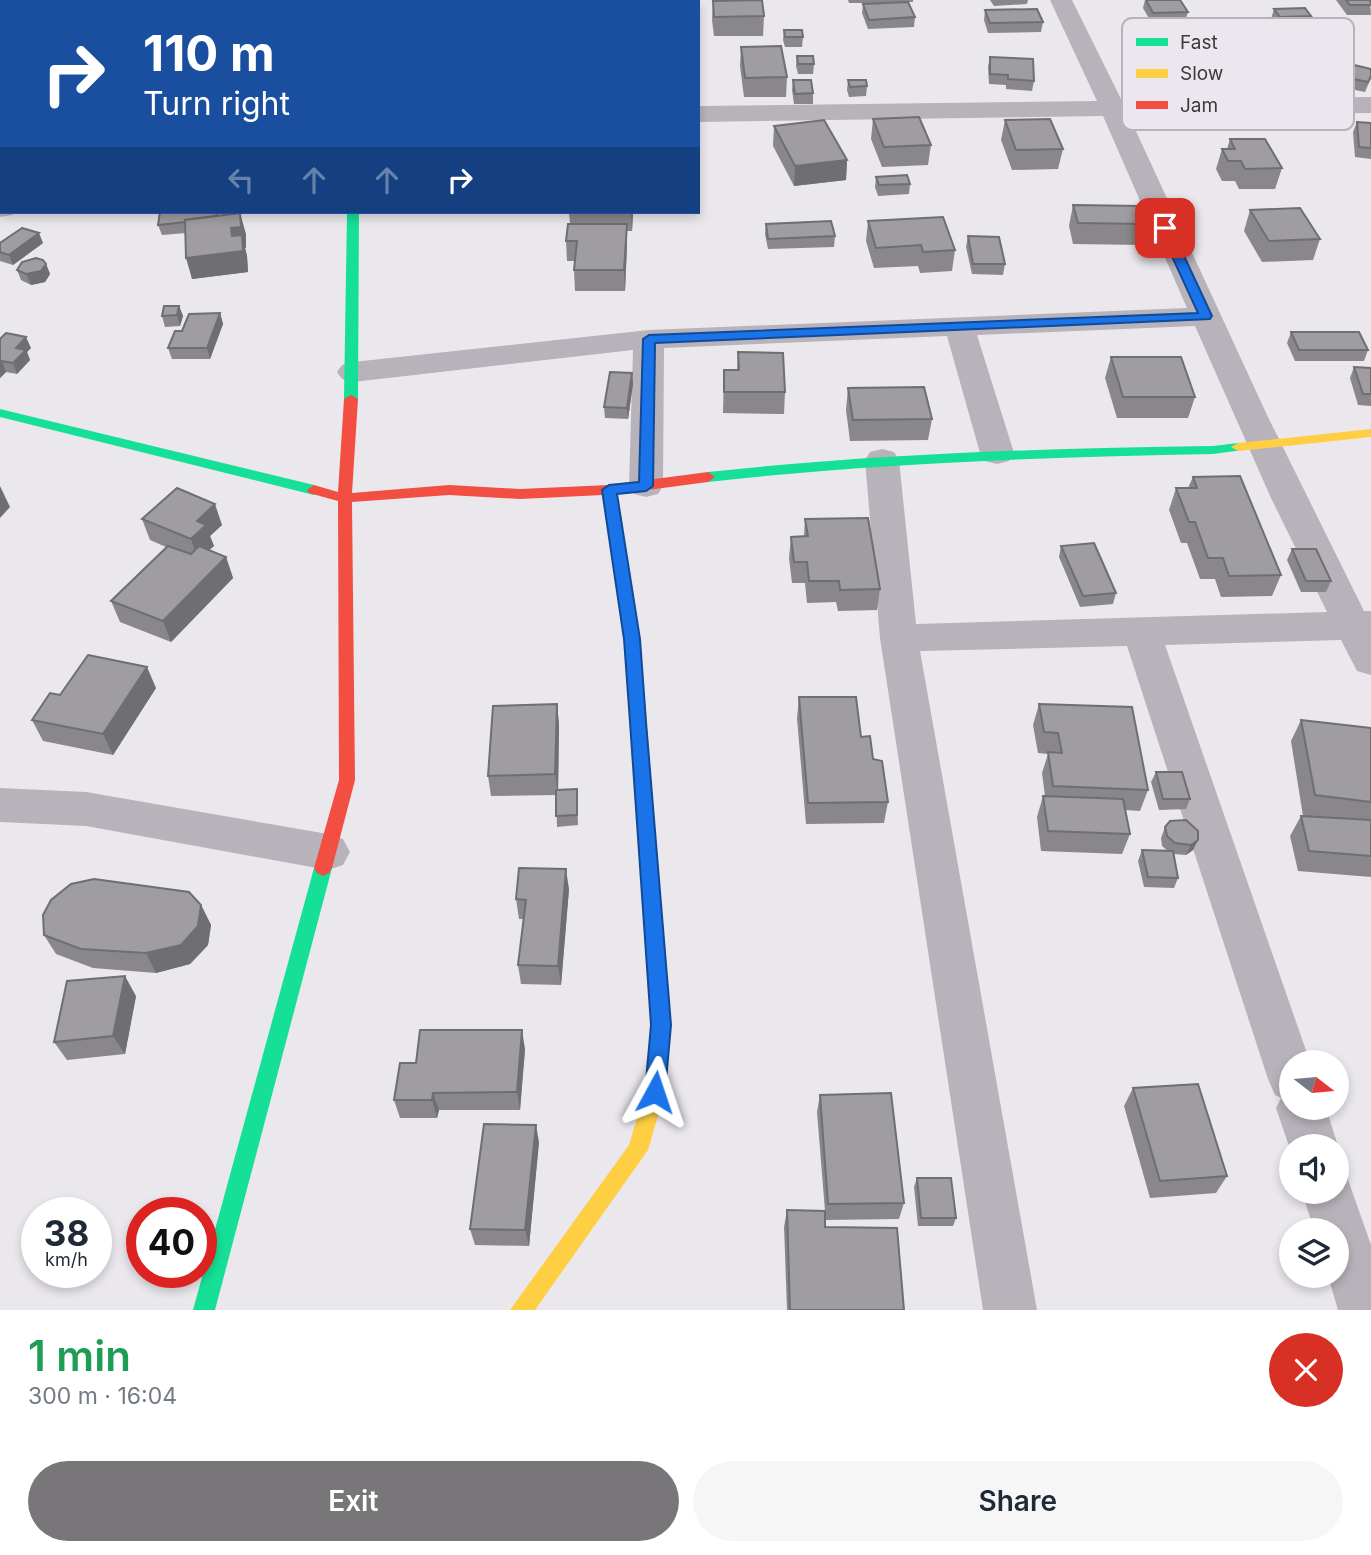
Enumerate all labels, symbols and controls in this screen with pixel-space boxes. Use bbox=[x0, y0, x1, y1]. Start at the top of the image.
legend bbox=[1122, 18, 1354, 130]
text: 110 m bbox=[143, 24, 275, 83]
icon: right bbox=[28, 28, 119, 119]
text: Fast bbox=[1180, 31, 1218, 54]
text: Slow bbox=[1180, 62, 1223, 85]
text: Turn right bbox=[143, 84, 290, 123]
text: Jam bbox=[1180, 94, 1218, 117]
icon: left bbox=[222, 161, 260, 199]
icon: ahead bbox=[295, 161, 333, 199]
icon: ahead bbox=[368, 161, 406, 199]
icon: right bbox=[441, 161, 479, 199]
pin bbox=[1135, 198, 1195, 258]
icon: arrive bbox=[1146, 209, 1184, 247]
north arrow bbox=[1279, 1050, 1349, 1120]
map controls bbox=[1279, 1050, 1349, 1288]
position arrow bbox=[618, 1055, 692, 1129]
button: sound bbox=[1279, 1134, 1349, 1204]
speed limit sign: 40 bbox=[126, 1197, 217, 1288]
text: 38 bbox=[44, 1212, 89, 1254]
button: layers bbox=[1279, 1218, 1349, 1288]
text: km/h bbox=[45, 1249, 88, 1270]
text: 1 min bbox=[28, 1330, 131, 1381]
button: close bbox=[1269, 1333, 1343, 1407]
text: 300 m · 16:04 bbox=[28, 1382, 177, 1410]
button: Exit bbox=[28, 1461, 679, 1541]
button: Share bbox=[693, 1461, 1343, 1541]

